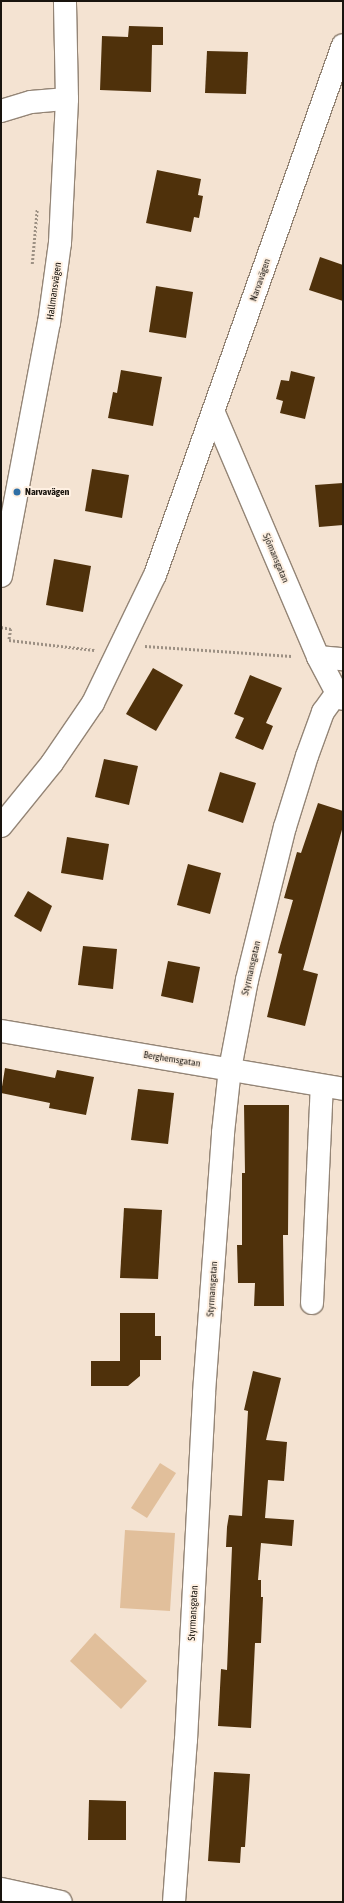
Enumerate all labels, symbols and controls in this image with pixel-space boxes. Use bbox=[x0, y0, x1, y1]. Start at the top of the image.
street label: Narvavägen bbox=[247, 257, 273, 303]
street label: Hallmansvägen bbox=[44, 261, 64, 321]
place label: Narvavägen bbox=[25, 486, 69, 498]
marker: Narvavägen bbox=[12, 487, 22, 497]
street label: Sjömansgatan bbox=[260, 531, 292, 585]
street label: Styrmansgatan bbox=[239, 940, 263, 996]
street label: Berghemsgatan bbox=[143, 1049, 201, 1069]
street label: Styrmansgatan bbox=[204, 1261, 220, 1317]
street label: Styrmansgatan bbox=[186, 1585, 200, 1641]

